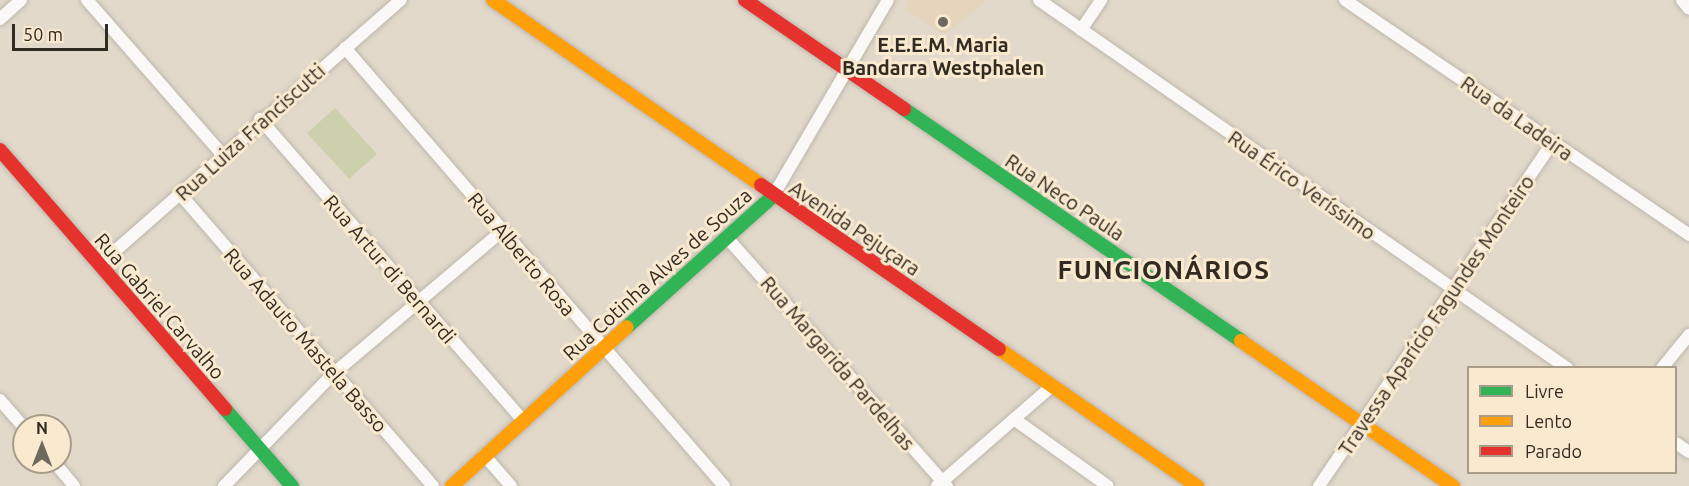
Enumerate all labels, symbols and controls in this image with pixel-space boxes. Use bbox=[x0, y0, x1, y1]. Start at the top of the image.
scale bar bbox=[15, 12, 111, 50]
marker: E.E.E.M. Maria Bandarra Westphalen bbox=[936, 15, 950, 29]
text: 50 m bbox=[23, 24, 63, 44]
place label: E.E.E.M. Maria Bandarra Westphalen bbox=[842, 32, 1044, 79]
street label: Rua Luiza Franciscutti bbox=[170, 59, 330, 205]
street label: Rua da Ladeira bbox=[1456, 71, 1578, 165]
street label: Rua Érico Veríssimo bbox=[1224, 125, 1380, 245]
street label: Rua Neco Paula bbox=[1001, 148, 1129, 246]
street label: Travessa Aparício Fagundes Monteiro bbox=[1333, 170, 1539, 460]
street label: Avenida Pejuçara bbox=[785, 175, 925, 281]
street label: Rua Cotinha Alves de Souza bbox=[558, 183, 756, 365]
street label: Rua Alberto Rosa bbox=[463, 187, 581, 321]
street label: Rua Artur di Bernardi bbox=[319, 190, 461, 348]
street label: Rua Gabriel Carvalho bbox=[90, 228, 230, 384]
street label: Rua Adauto Mastela Basso bbox=[219, 243, 393, 437]
district label: FUNCIONÁRIOS bbox=[1058, 254, 1270, 286]
street label: Rua Margarida Pardelhas bbox=[756, 271, 920, 455]
legend bbox=[1467, 366, 1677, 474]
text: Livre bbox=[1525, 381, 1564, 401]
text: Lento bbox=[1525, 411, 1572, 431]
north arrow bbox=[12, 414, 72, 474]
text: N bbox=[36, 419, 48, 437]
text: Parado bbox=[1525, 441, 1582, 461]

